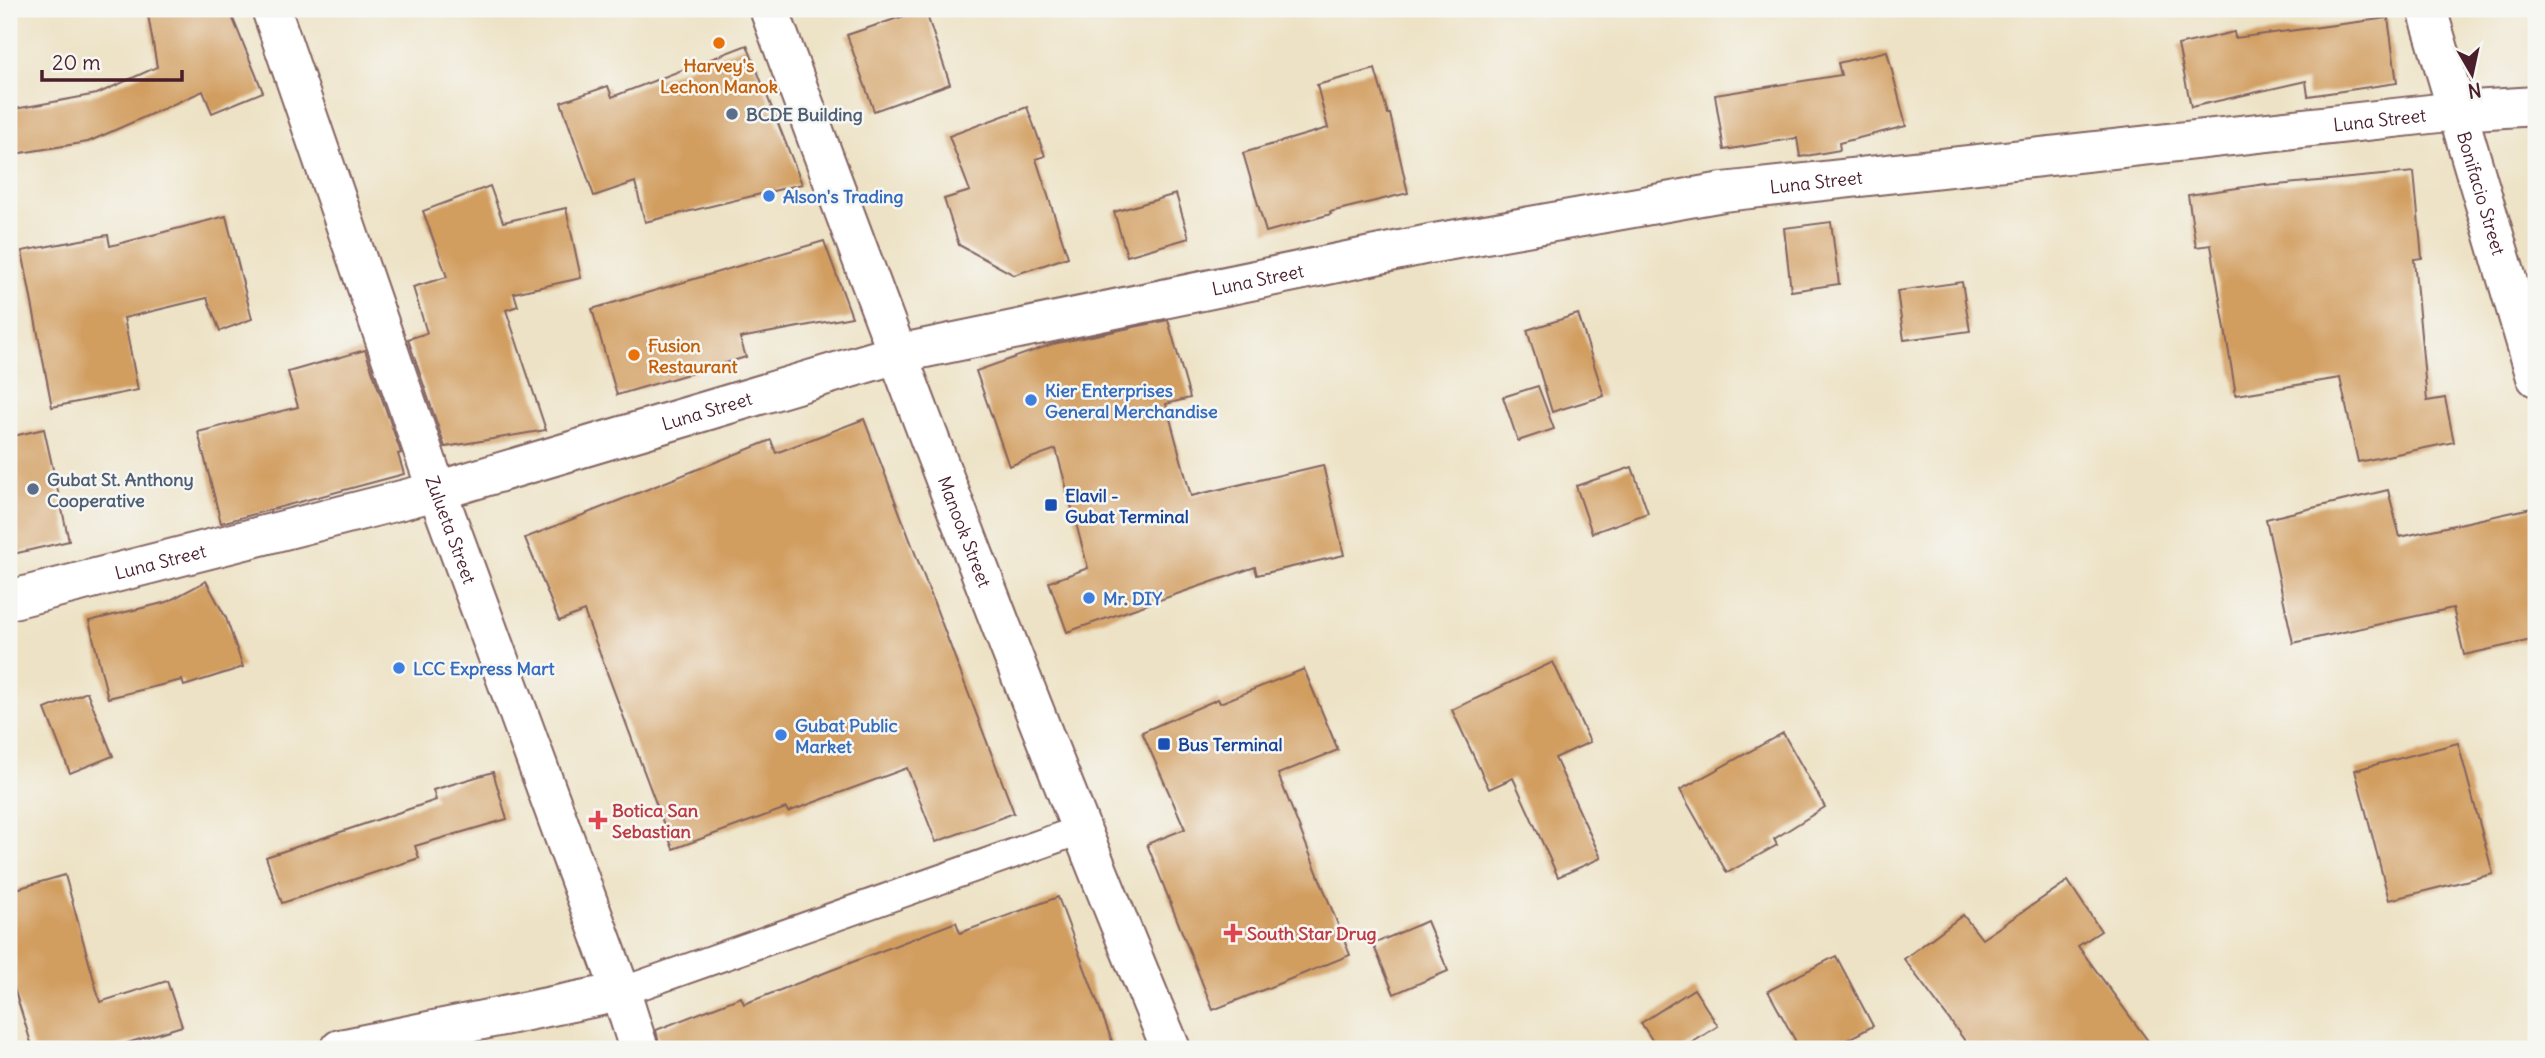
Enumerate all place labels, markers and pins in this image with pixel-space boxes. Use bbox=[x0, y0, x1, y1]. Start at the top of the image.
marker: Harvey's Lechon Manok bbox=[711, 35, 727, 51]
place label: Harvey's Lechon Manok bbox=[660, 54, 778, 98]
place label: BCDE Building bbox=[746, 103, 863, 126]
marker: BCDE Building bbox=[724, 106, 740, 122]
place label: Alson's Trading bbox=[783, 185, 904, 208]
marker: Alson's Trading bbox=[761, 188, 777, 204]
place label: Fusion Restaurant bbox=[648, 334, 738, 378]
marker: Fusion Restaurant bbox=[626, 347, 642, 363]
place label: Kier Enterprises General Merchandise bbox=[1045, 379, 1218, 423]
marker: Kier Enterprises General Merchandise bbox=[1023, 392, 1039, 408]
place label: Gubat St. Anthony Cooperative bbox=[47, 468, 194, 512]
marker: Gubat St. Anthony Cooperative bbox=[25, 481, 41, 497]
place label: Elavil - Gubat Terminal bbox=[1065, 484, 1189, 528]
marker: Elavil - Gubat Terminal bbox=[1043, 497, 1059, 513]
place label: Mr. DIY bbox=[1103, 587, 1163, 610]
marker: Mr. DIY bbox=[1081, 590, 1097, 606]
place label: LCC Express Mart bbox=[413, 657, 556, 680]
marker: LCC Express Mart bbox=[391, 660, 407, 676]
place label: Gubat Public Market bbox=[795, 714, 898, 758]
marker: Gubat Public Market bbox=[773, 727, 789, 743]
place label: Bus Terminal bbox=[1178, 733, 1283, 756]
marker: Bus Terminal bbox=[1156, 736, 1172, 752]
place label: Botica San Sebastian bbox=[612, 799, 699, 843]
marker: Botica San Sebastian bbox=[590, 812, 606, 828]
place label: South Star Drug bbox=[1247, 922, 1377, 945]
marker: South Star Drug bbox=[1225, 925, 1241, 941]

